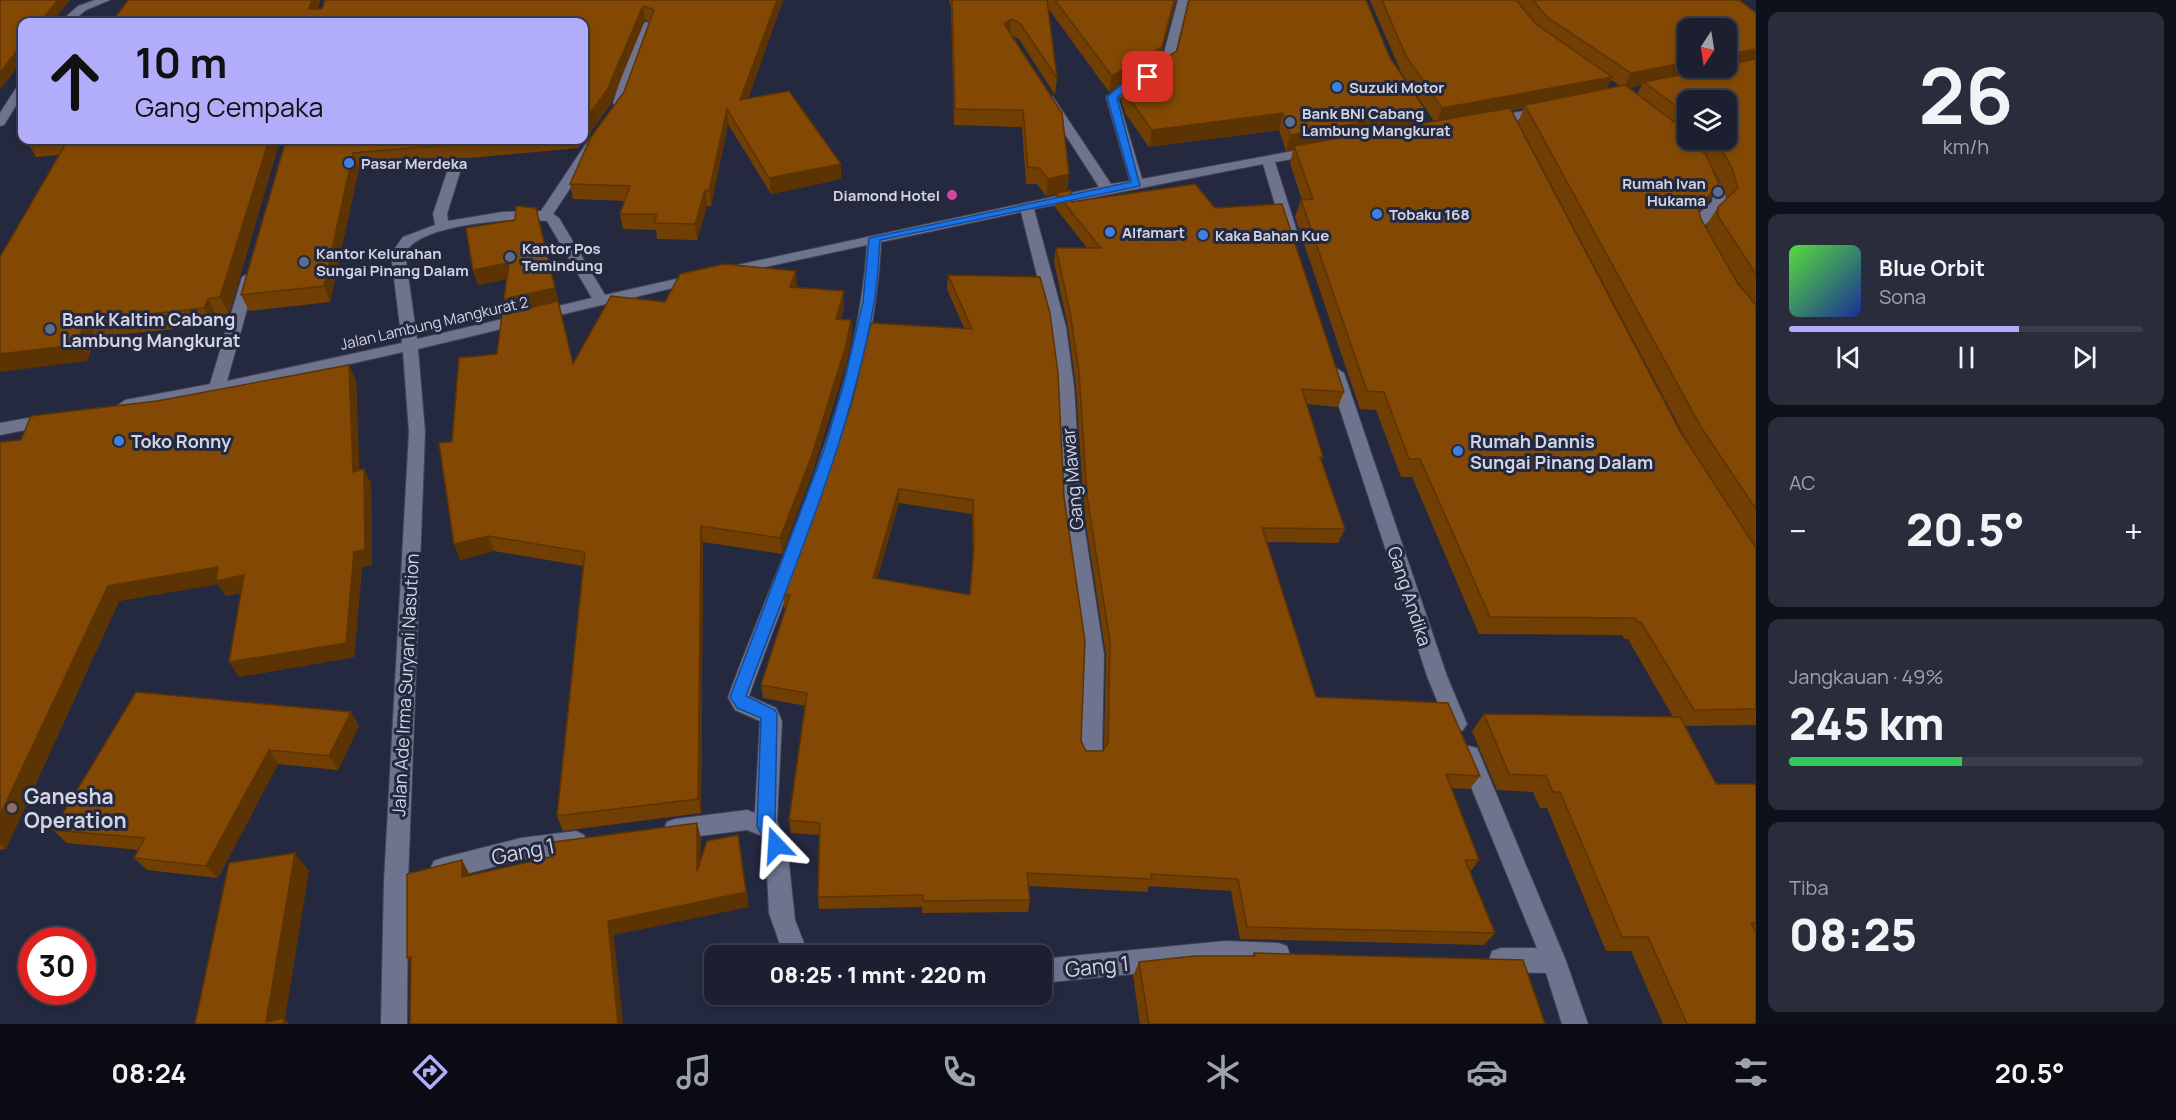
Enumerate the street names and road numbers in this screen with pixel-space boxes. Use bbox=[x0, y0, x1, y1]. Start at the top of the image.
street label: Jalan Lambung Mangkurat 2 bbox=[338, 291, 530, 355]
street label: Gang Mawar bbox=[1056, 427, 1088, 531]
street label: Gang Andika bbox=[1383, 543, 1437, 649]
street label: Jalan Ade Irma Suryani Nasution bbox=[386, 553, 424, 817]
street label: Gang 1 bbox=[489, 831, 557, 871]
street label: Gang 1 bbox=[1064, 949, 1130, 983]

